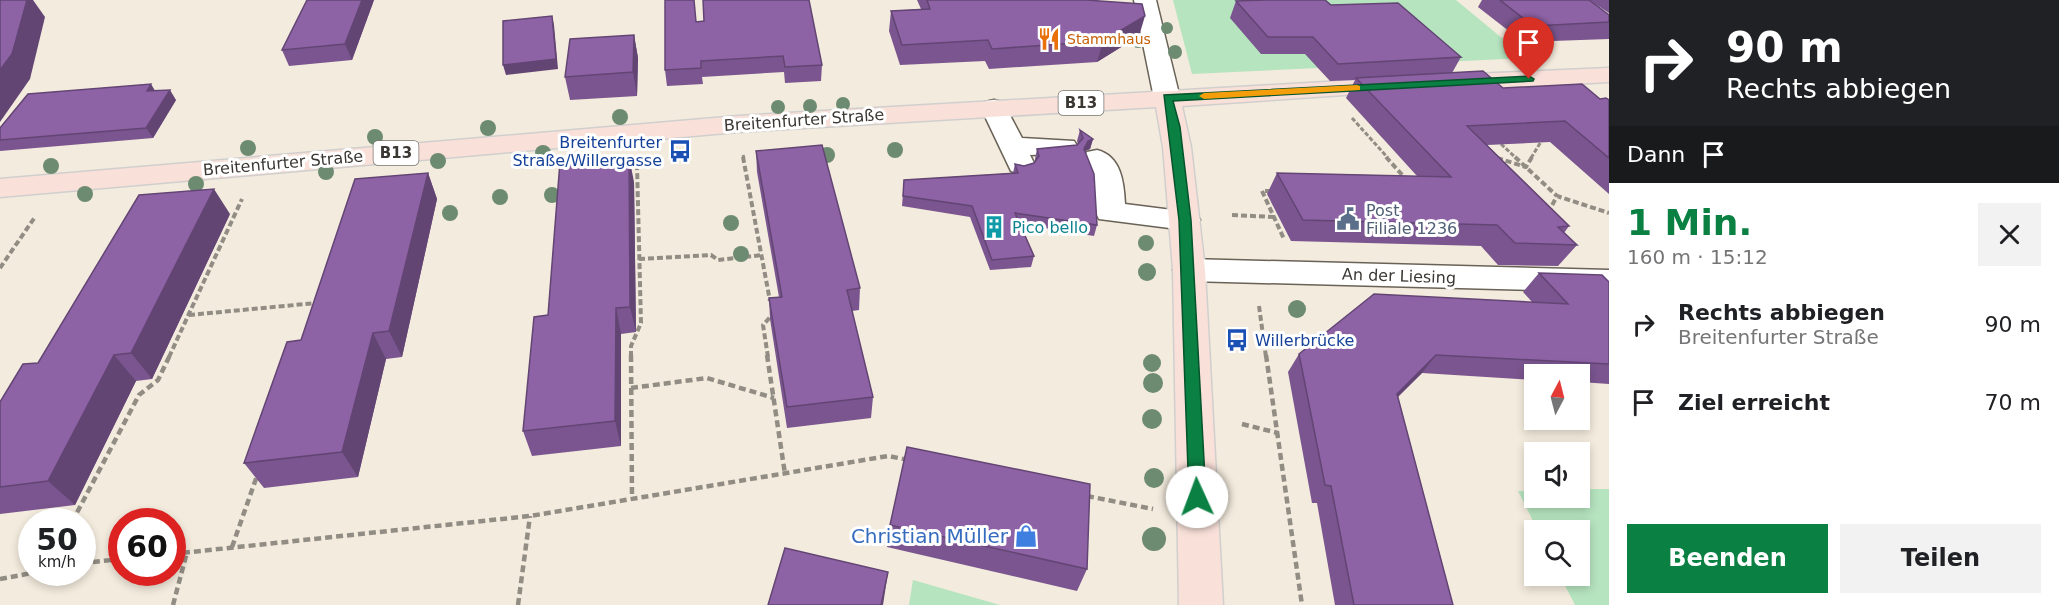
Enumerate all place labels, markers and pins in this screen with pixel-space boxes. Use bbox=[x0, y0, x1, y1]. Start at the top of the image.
pin bbox=[1503, 17, 1554, 79]
restaurant icon: Stammhaus bbox=[1036, 26, 1062, 52]
place label: Stammhaus bbox=[1067, 31, 1151, 47]
place label: Breitenfurter Straße/Willergasse bbox=[512, 133, 662, 170]
bus stop icon: Breitenfurter Straße/Willergasse bbox=[667, 138, 693, 164]
place label: Post Filiale 1236 bbox=[1366, 201, 1457, 238]
public building icon: Post Filiale 1236 bbox=[1335, 206, 1361, 232]
building icon: Pico bello bbox=[981, 214, 1007, 240]
place label: Pico bello bbox=[1012, 218, 1088, 237]
bus stop icon: Willerbrücke bbox=[1224, 327, 1250, 353]
place label: Willerbrücke bbox=[1255, 331, 1354, 350]
shop icon: Christian Müller bbox=[1013, 523, 1039, 549]
place label: Christian Müller bbox=[851, 524, 1009, 548]

